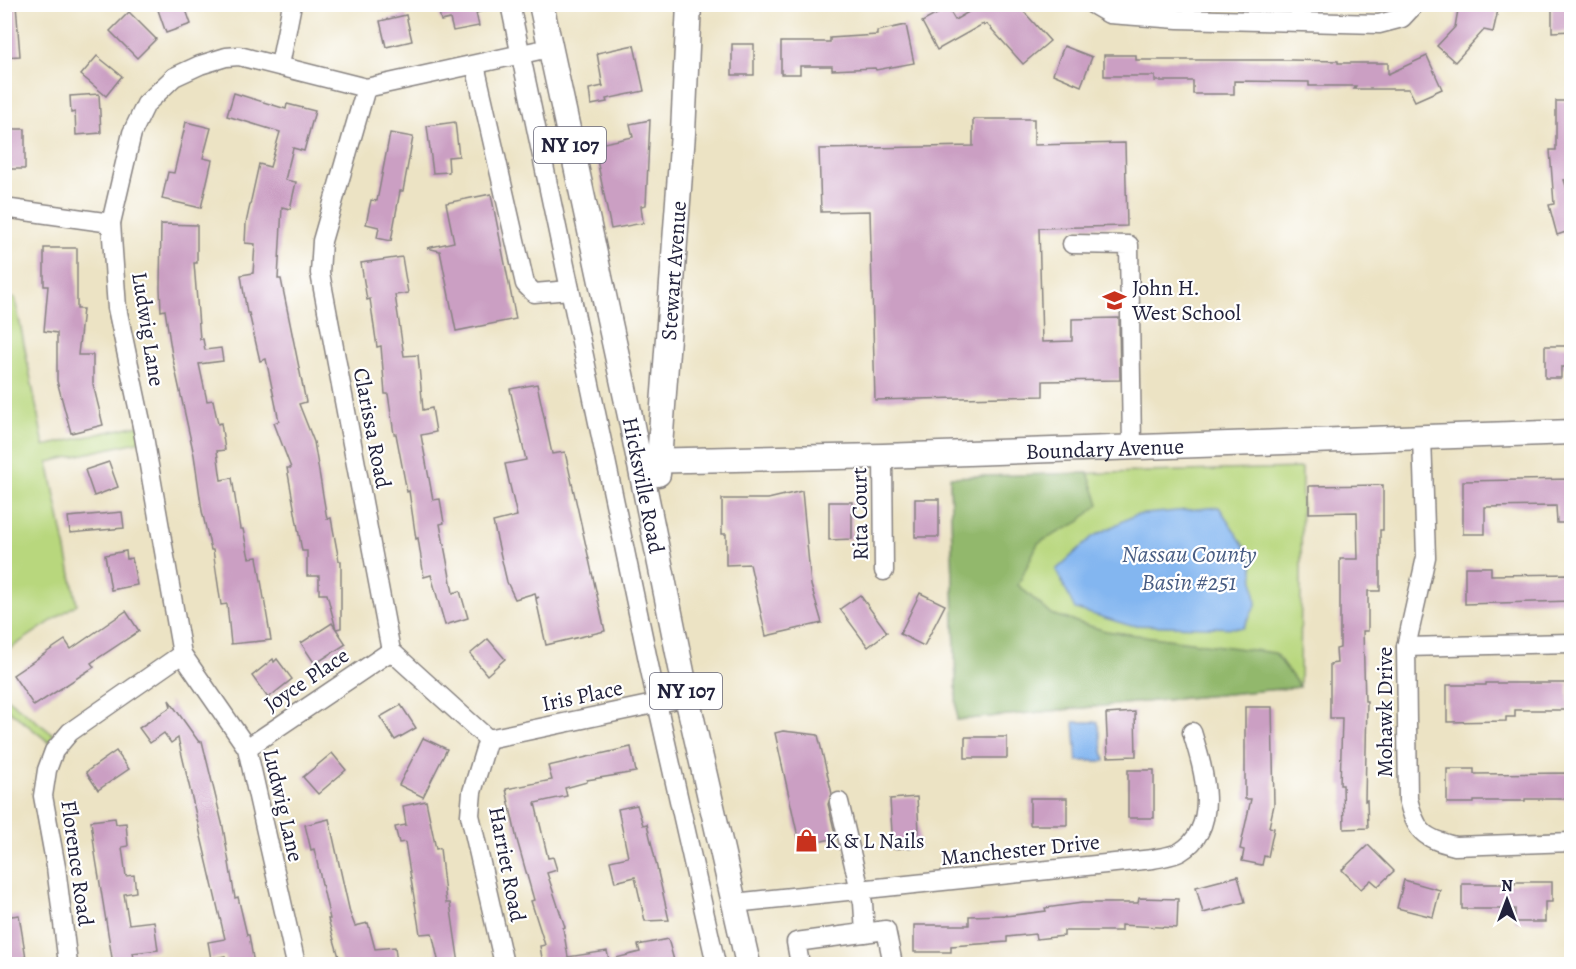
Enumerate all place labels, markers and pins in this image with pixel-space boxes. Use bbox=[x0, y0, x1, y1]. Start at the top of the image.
place label: John H. West School bbox=[1131, 273, 1241, 328]
school or university icon: John H. West School bbox=[1101, 287, 1127, 313]
place label: K & L Nails bbox=[825, 826, 924, 856]
shop icon: K & L Nails bbox=[794, 827, 820, 853]

